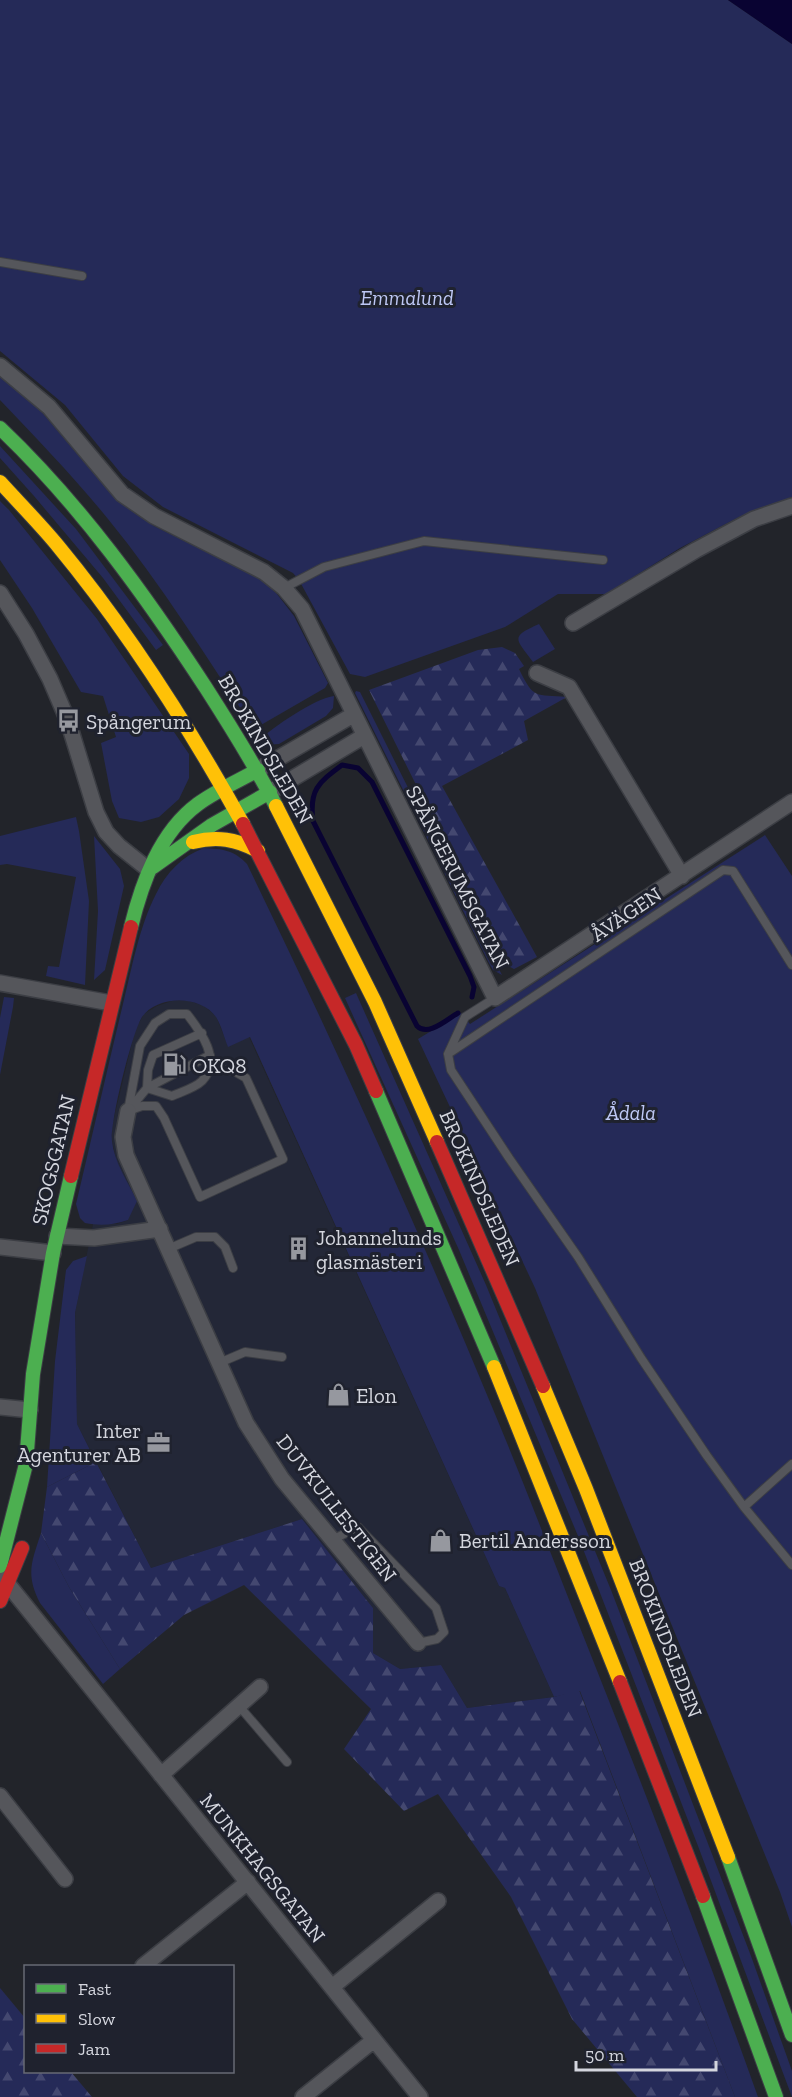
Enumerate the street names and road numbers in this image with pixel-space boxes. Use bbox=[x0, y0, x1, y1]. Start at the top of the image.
street label: BROKINDSLEDEN bbox=[213, 670, 319, 828]
street label: SPÅNGERUMSGATAN bbox=[401, 781, 515, 973]
street label: ÅVÄGEN bbox=[586, 881, 666, 947]
street label: SKOGSGATAN bbox=[26, 1093, 80, 1227]
street label: BROKINDSLEDEN bbox=[434, 1106, 526, 1270]
street label: DUVKULLESTIGEN bbox=[272, 1429, 402, 1587]
street label: BROKINDSLEDEN bbox=[624, 1555, 708, 1721]
street label: MUNKHAGSGATAN bbox=[195, 1788, 331, 1948]

